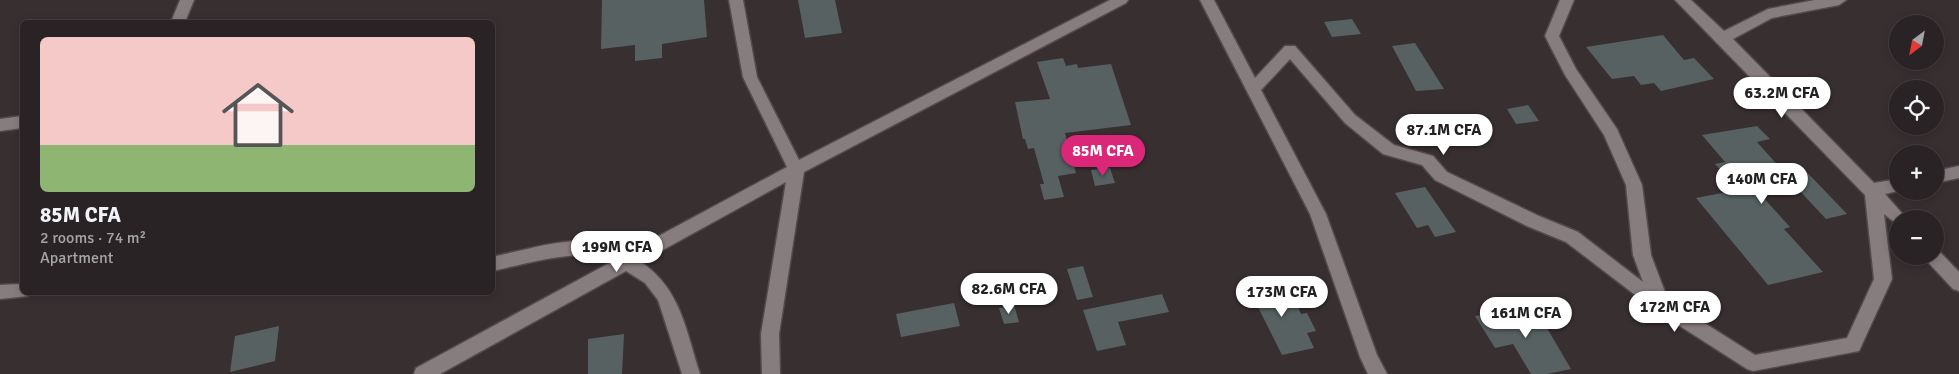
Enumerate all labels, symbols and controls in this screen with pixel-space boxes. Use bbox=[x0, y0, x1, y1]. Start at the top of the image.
north arrow bbox=[1889, 15, 1944, 70]
map controls bbox=[1889, 15, 1944, 265]
icon: home bbox=[213, 70, 303, 160]
pin: 63.2M CFA bbox=[1725, 76, 1839, 119]
button: locate bbox=[1889, 80, 1944, 135]
text: 63.2M CFA bbox=[1745, 83, 1819, 103]
pin: 87.1M CFA bbox=[1387, 114, 1501, 156]
text: 87.1M CFA bbox=[1407, 120, 1481, 140]
pin: 85M CFA bbox=[1057, 134, 1149, 177]
text: 85M CFA bbox=[1072, 141, 1134, 161]
button: + bbox=[1889, 145, 1944, 200]
pin: 140M CFA bbox=[1710, 162, 1814, 205]
text: 140M CFA bbox=[1727, 169, 1797, 189]
text: 85M CFA bbox=[40, 202, 121, 228]
button: − bbox=[1889, 210, 1944, 265]
text: 2 rooms · 74 m² bbox=[40, 228, 146, 248]
pin: 199M CFA bbox=[565, 230, 669, 273]
text: 199M CFA bbox=[582, 237, 652, 257]
text: Apartment bbox=[40, 248, 113, 268]
pin: 82.6M CFA bbox=[952, 272, 1066, 315]
pin: 173M CFA bbox=[1230, 276, 1334, 318]
text: 82.6M CFA bbox=[972, 279, 1046, 299]
text: 173M CFA bbox=[1247, 282, 1317, 302]
pin: 172M CFA bbox=[1623, 290, 1727, 333]
pin: 161M CFA bbox=[1474, 296, 1578, 339]
text: 172M CFA bbox=[1640, 297, 1710, 317]
text: 161M CFA bbox=[1491, 303, 1561, 323]

